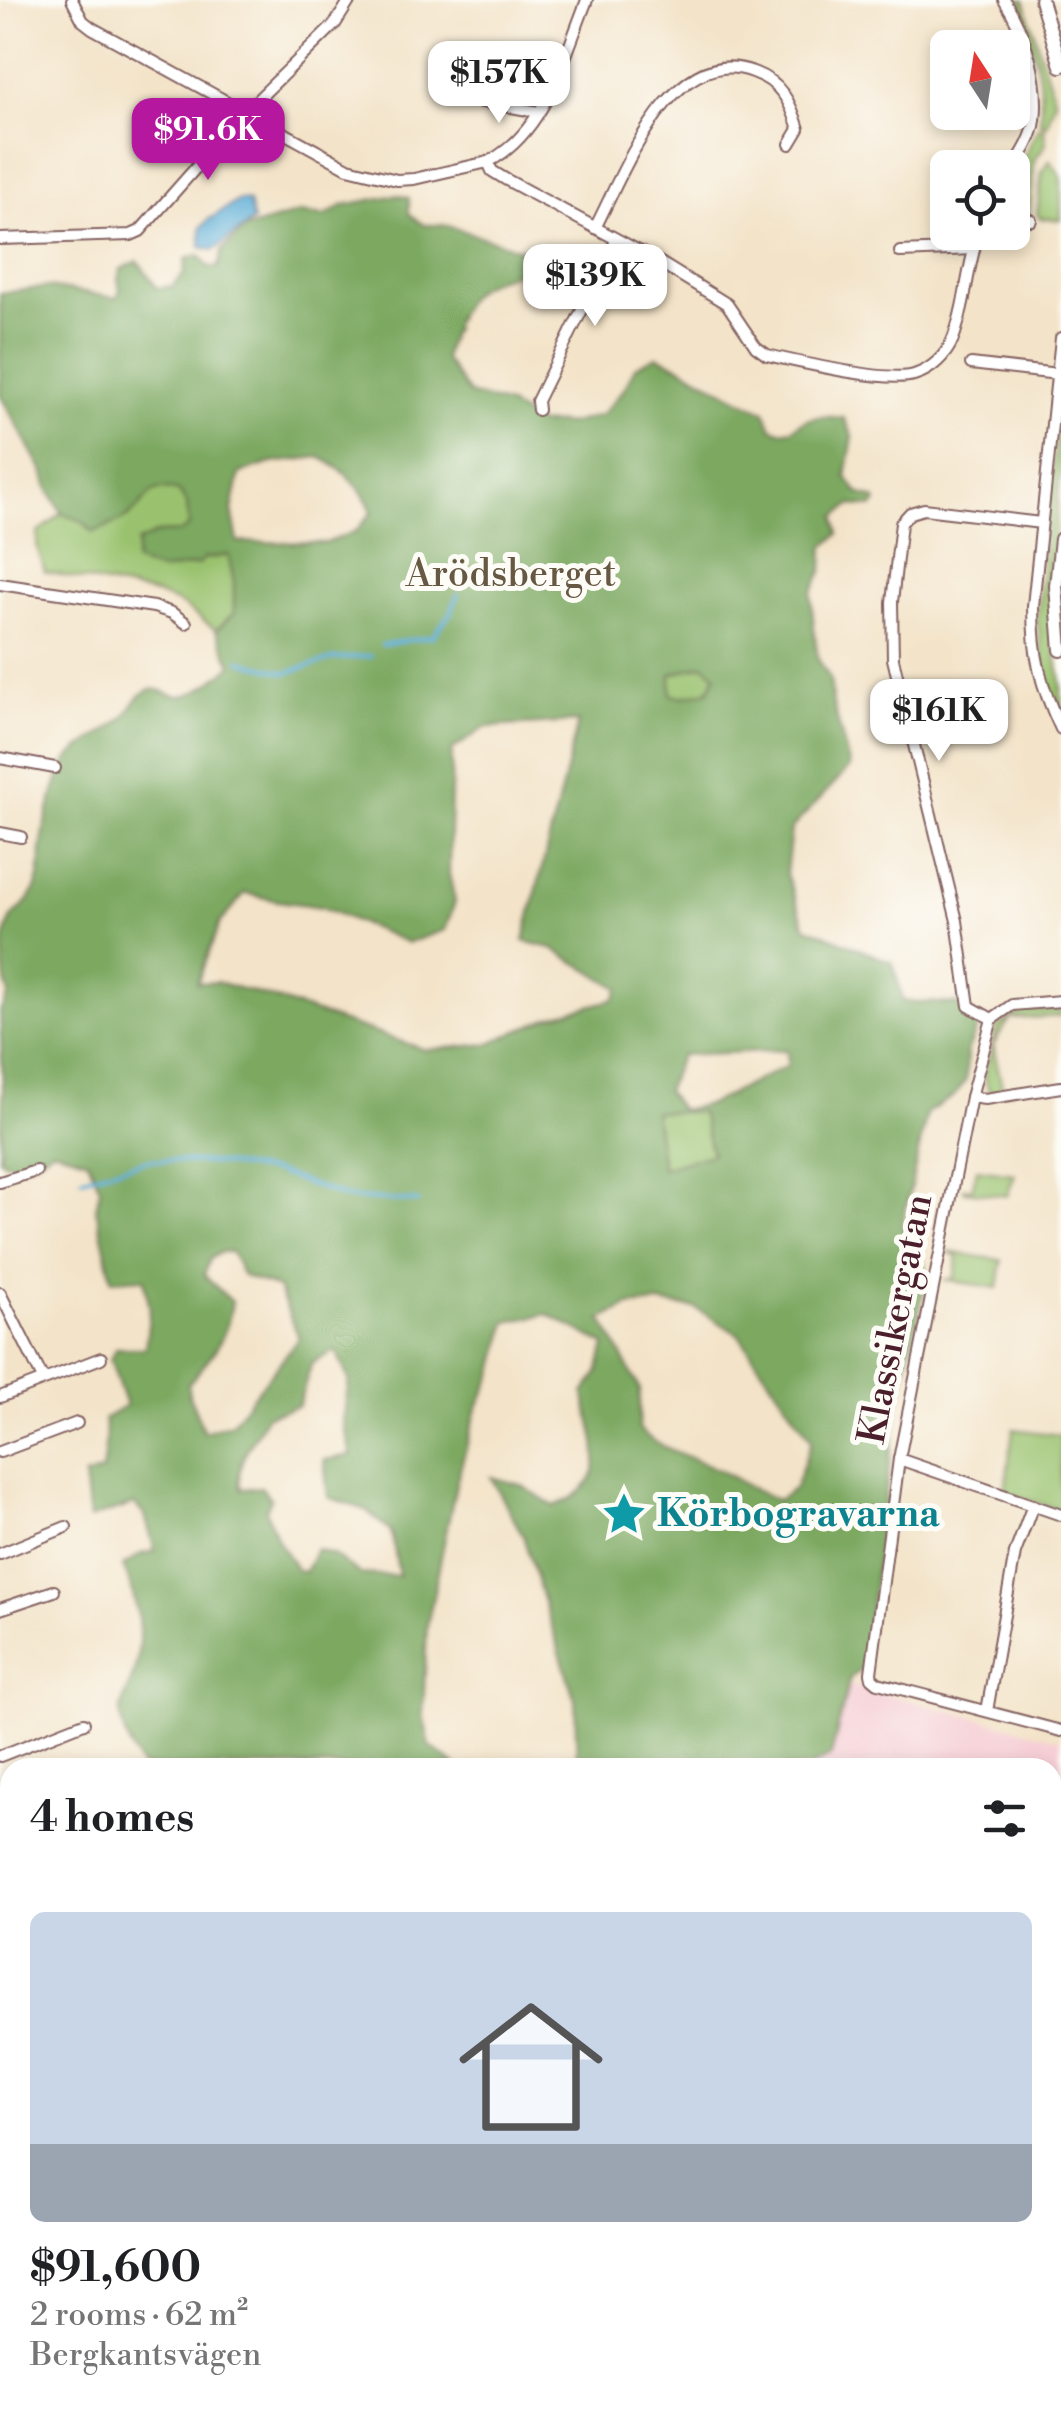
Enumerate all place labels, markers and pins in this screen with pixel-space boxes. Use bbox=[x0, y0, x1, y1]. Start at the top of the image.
pin: $157K bbox=[429, 41, 569, 126]
pin: $91.6K bbox=[127, 98, 289, 183]
pin: $139K bbox=[525, 244, 665, 329]
pin: $161K bbox=[869, 679, 1009, 764]
place icon: Körbogravarna bbox=[600, 1490, 648, 1538]
place label: Körbogravarna bbox=[657, 1491, 940, 1538]

